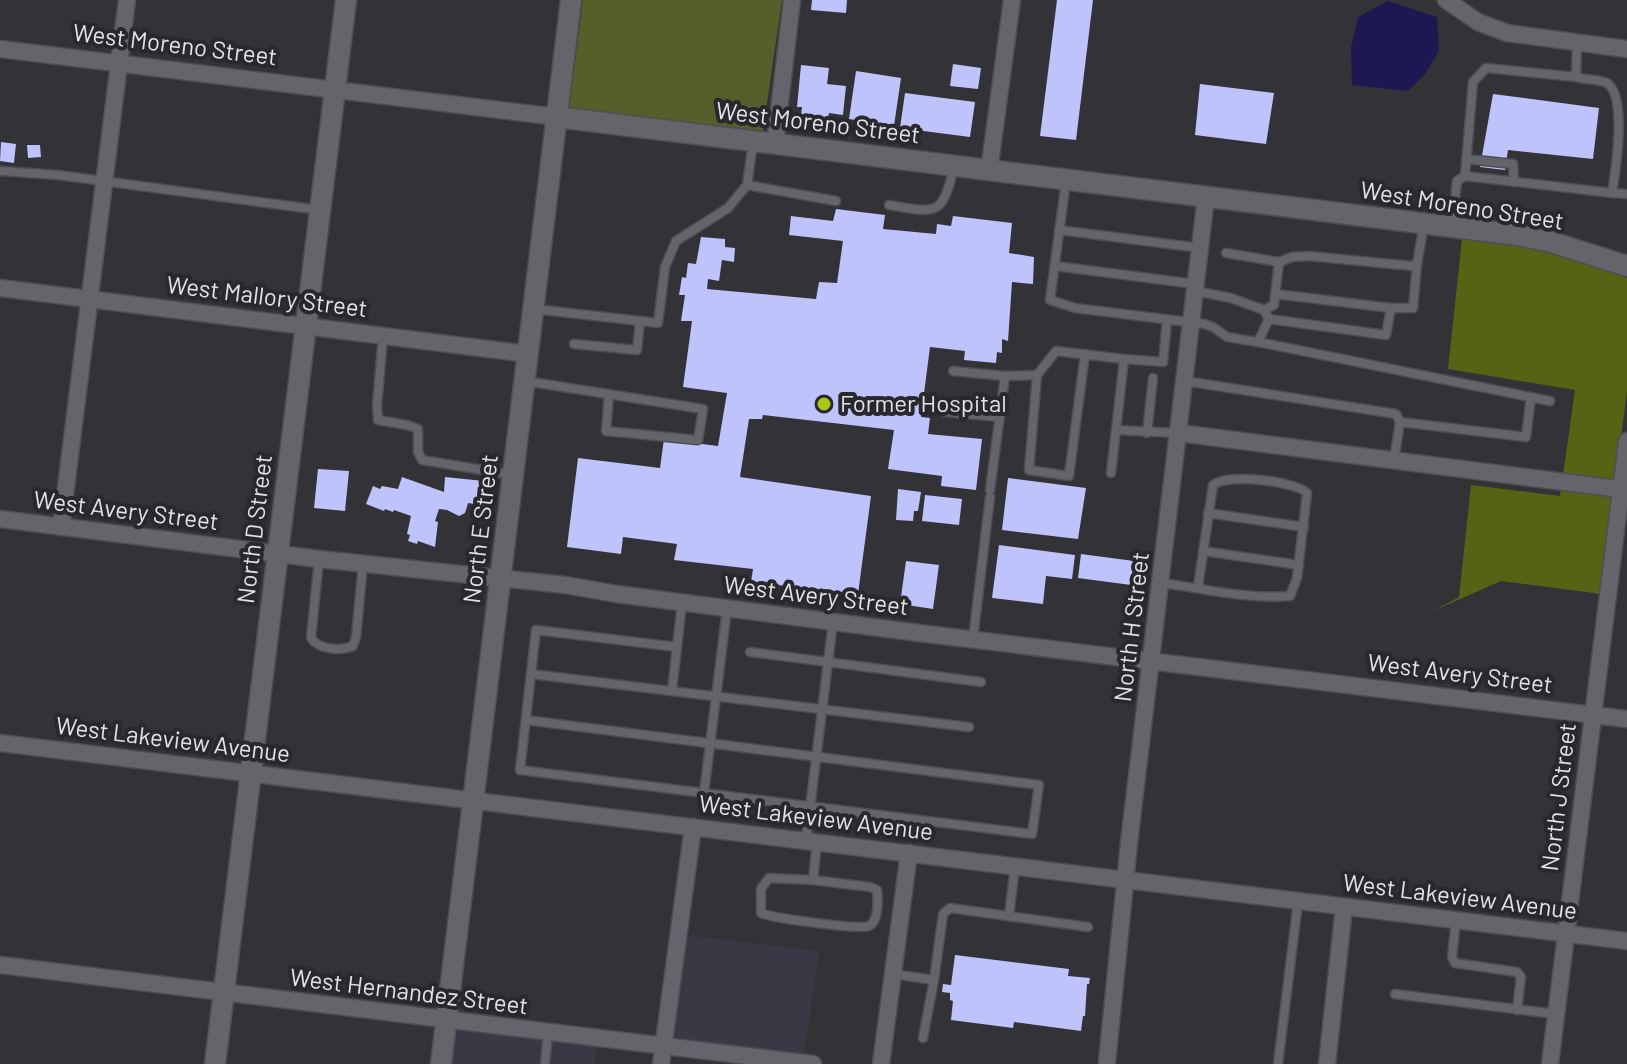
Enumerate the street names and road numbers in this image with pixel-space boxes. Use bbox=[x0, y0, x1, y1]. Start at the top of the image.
street label: West Moreno Street bbox=[72, 17, 279, 70]
street label: West Moreno Street bbox=[715, 95, 922, 148]
street label: West Moreno Street bbox=[1359, 174, 1566, 235]
street label: West Mallory Street bbox=[165, 269, 369, 322]
street label: North D Street bbox=[230, 453, 277, 605]
street label: North E Street bbox=[456, 453, 503, 605]
street label: West Avery Street bbox=[32, 484, 220, 535]
street label: North H Street bbox=[1107, 550, 1154, 703]
street label: West Avery Street bbox=[722, 569, 910, 620]
street label: West Avery Street bbox=[1366, 647, 1554, 698]
street label: West Lakeview Avenue bbox=[54, 710, 292, 767]
street label: North J Street bbox=[1534, 721, 1581, 873]
street label: West Lakeview Avenue bbox=[697, 788, 935, 845]
street label: West Lakeview Avenue bbox=[1341, 867, 1579, 924]
street label: West Hernandez Street bbox=[288, 962, 530, 1020]

